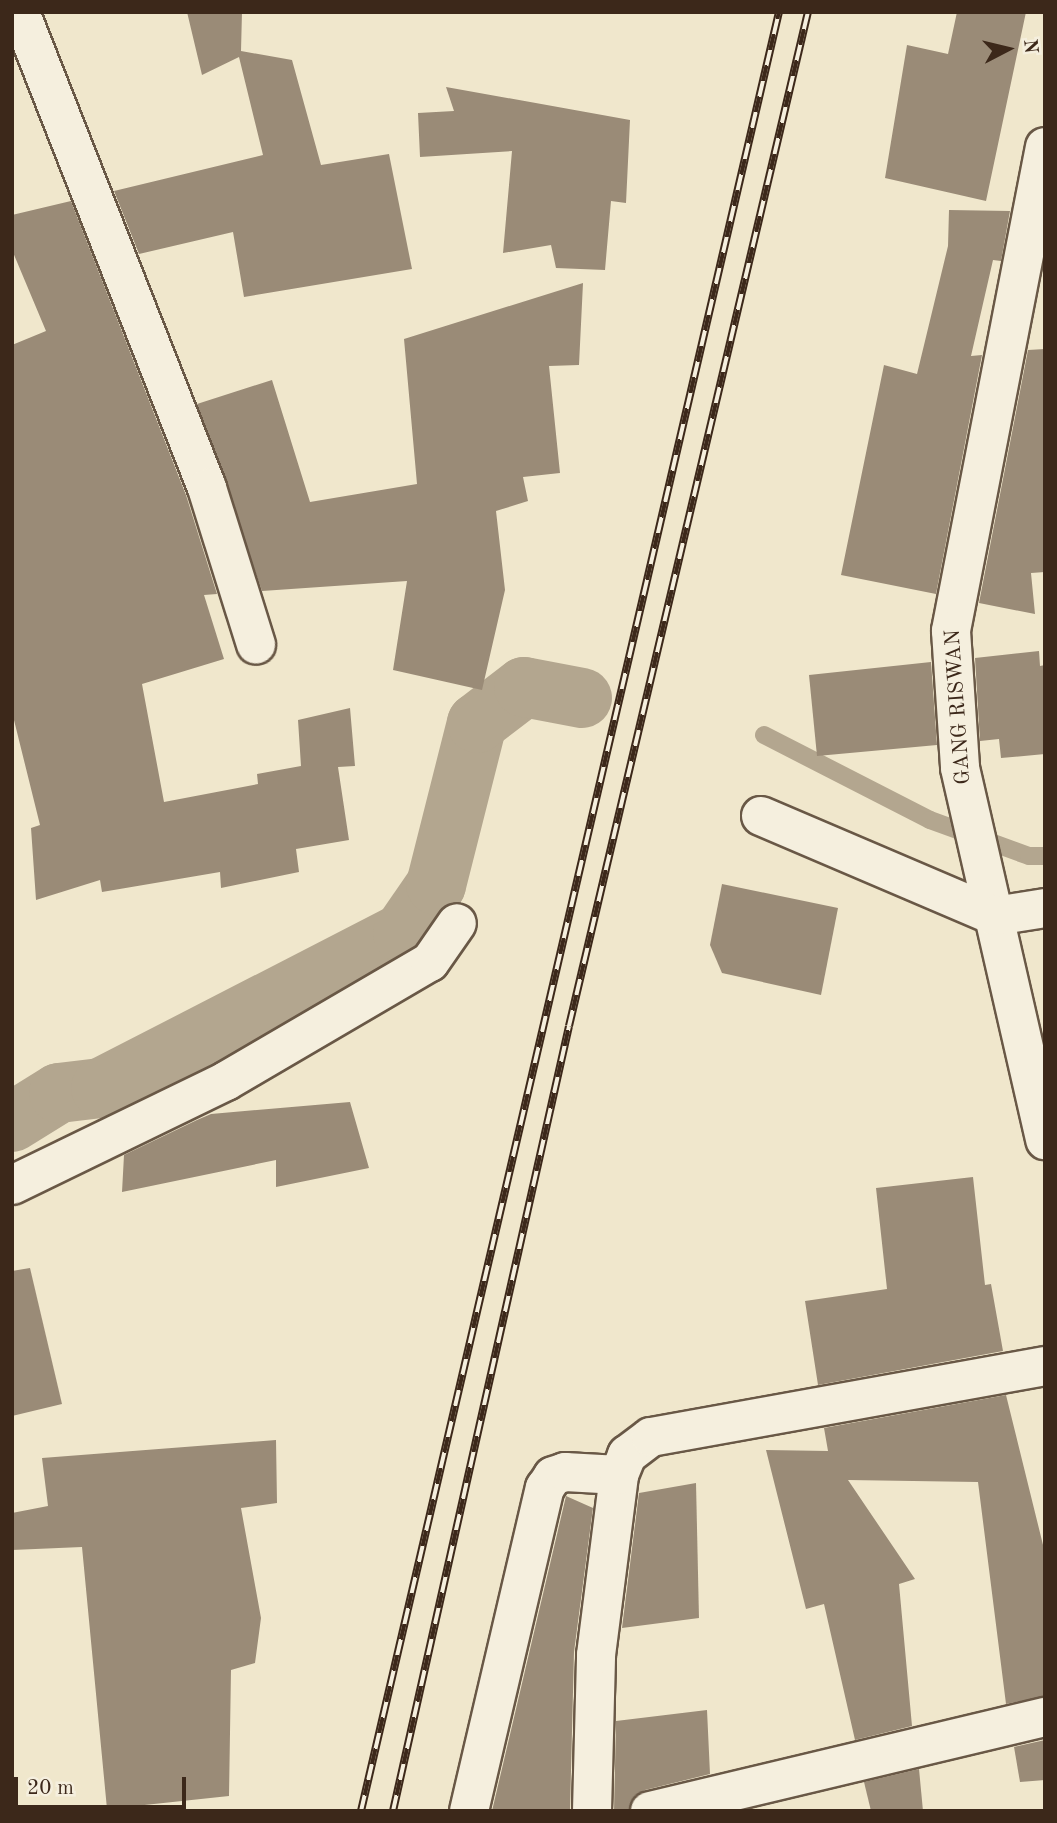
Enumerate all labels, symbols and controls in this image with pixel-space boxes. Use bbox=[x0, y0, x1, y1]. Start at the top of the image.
north arrow bbox=[973, 14, 1043, 84]
text: N bbox=[1019, 38, 1040, 55]
street label: GANG RISWAN bbox=[941, 629, 977, 785]
scale bar bbox=[18, 1764, 189, 1808]
text: 20 m bbox=[27, 1778, 74, 1799]

